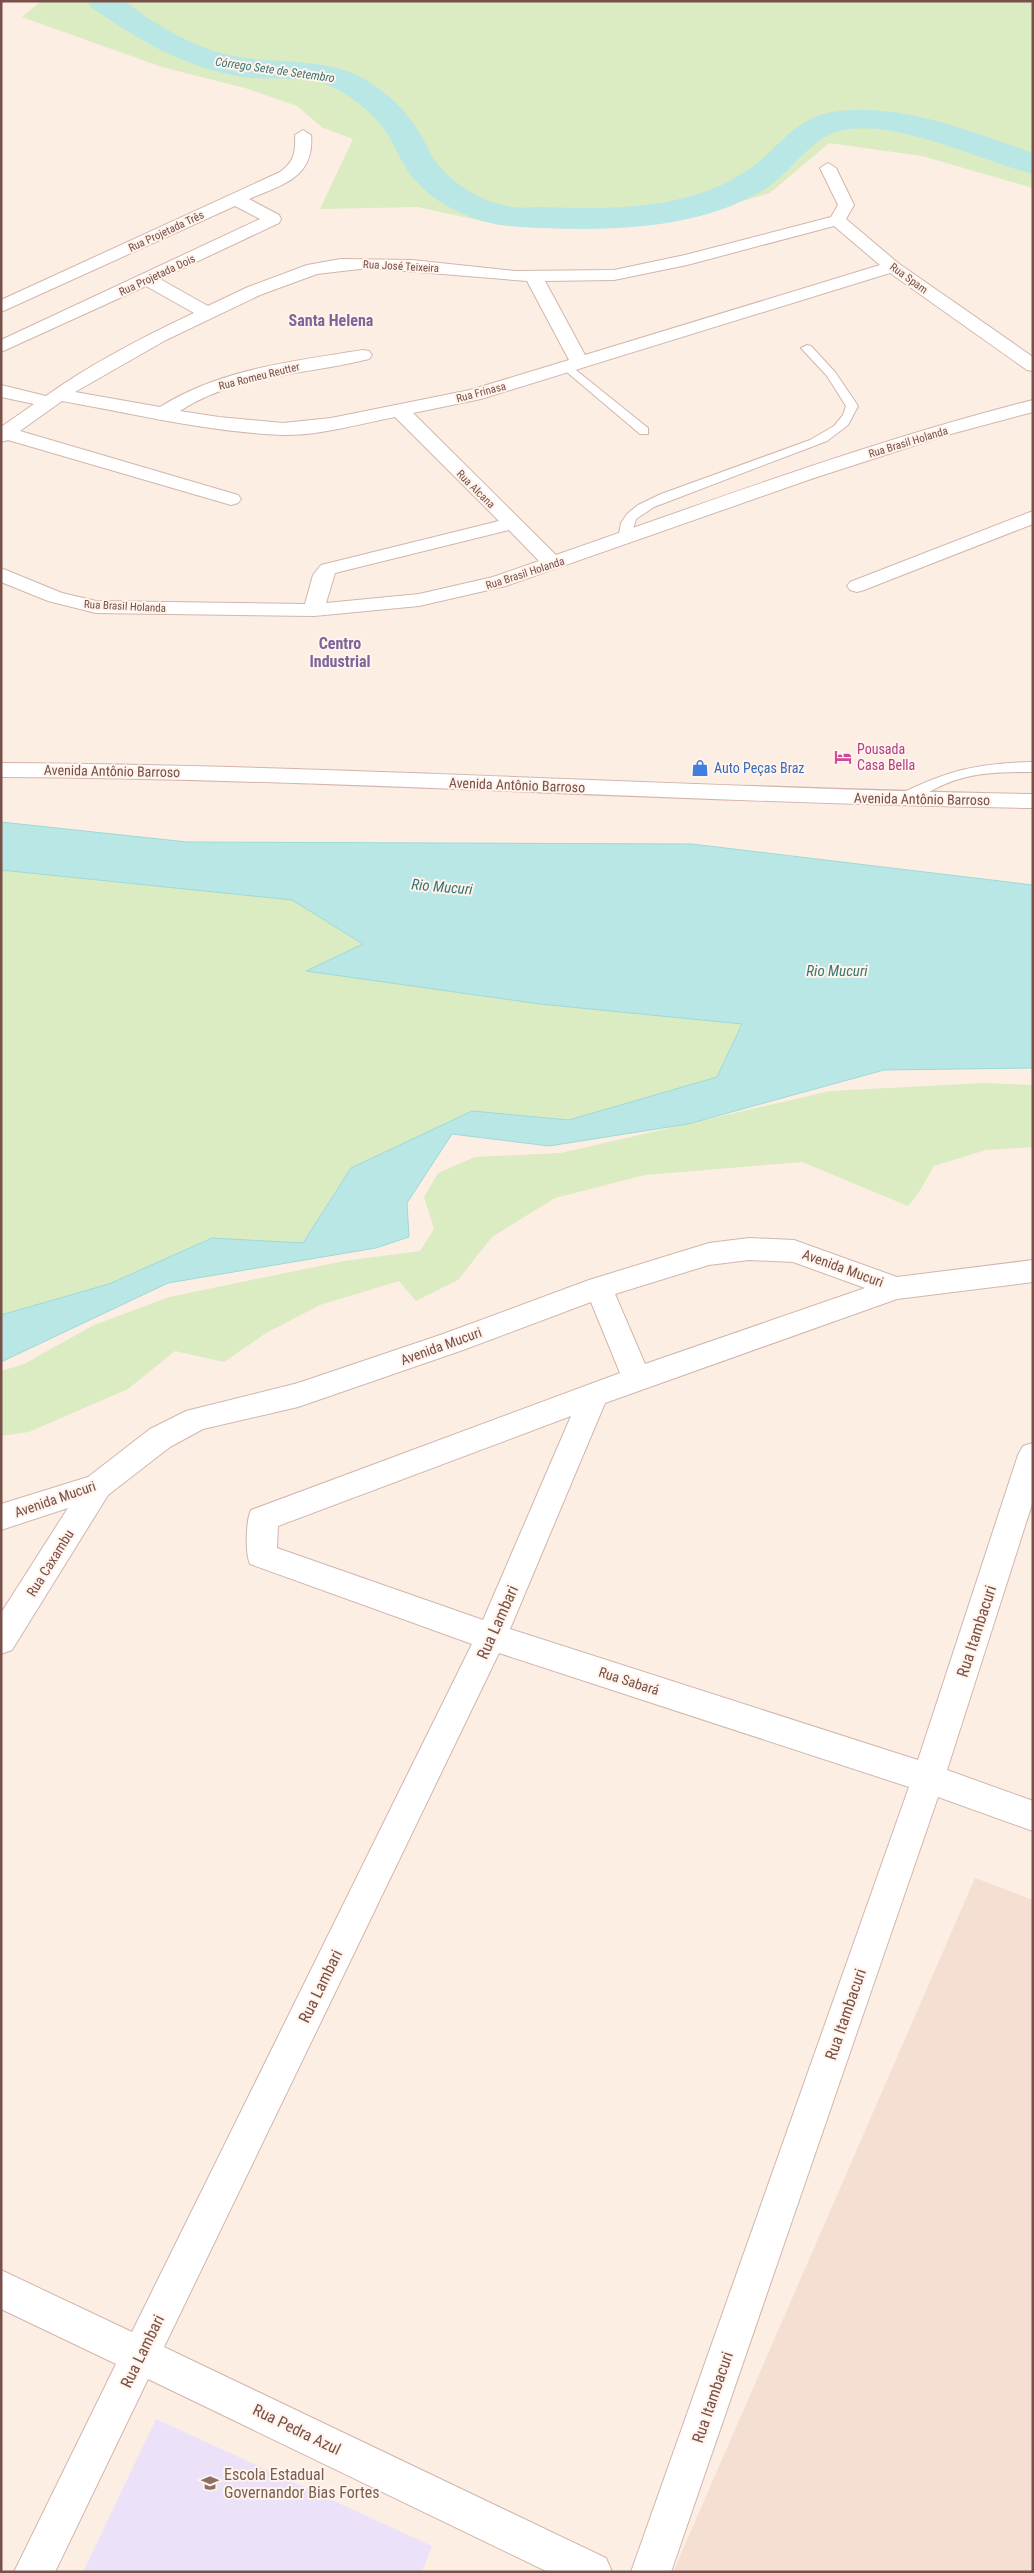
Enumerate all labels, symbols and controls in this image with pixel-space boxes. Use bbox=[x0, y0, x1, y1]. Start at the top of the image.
water label: Córrego Sete de Setembro bbox=[214, 55, 336, 85]
street label: Rua Projetada Três bbox=[126, 208, 206, 255]
street label: Rua Projetada Dois bbox=[117, 252, 197, 299]
street label: Rua José Teixeira bbox=[363, 258, 439, 275]
street label: Rua Spam bbox=[887, 260, 930, 296]
district label: Santa Helena bbox=[289, 311, 374, 330]
street label: Rua Romeu Reutter bbox=[217, 360, 302, 393]
street label: Rua Frinasa bbox=[455, 380, 507, 405]
street label: Rua Brasil Holanda bbox=[867, 424, 949, 461]
street label: Rua Alcana bbox=[454, 468, 497, 511]
street label: Rua Brasil Holanda bbox=[484, 555, 566, 592]
street label: Rua Brasil Holanda bbox=[84, 598, 166, 615]
district label: Centro Industrial bbox=[309, 634, 371, 671]
place label: Pousada Casa Bella bbox=[857, 741, 915, 773]
hotel icon: Pousada Casa Bella bbox=[833, 747, 853, 767]
shop icon: Auto Peças Braz bbox=[690, 758, 710, 778]
place label: Auto Peças Braz bbox=[714, 760, 805, 776]
street label: Avenida Antônio Barroso bbox=[44, 762, 180, 780]
street label: Avenida Antônio Barroso bbox=[449, 775, 585, 795]
street label: Avenida Antônio Barroso bbox=[854, 790, 990, 808]
water label: Rio Mucuri bbox=[411, 875, 474, 899]
water label: Rio Mucuri bbox=[806, 962, 868, 980]
street label: Avenida Mucuri bbox=[800, 1246, 886, 1290]
street label: Avenida Mucuri bbox=[398, 1324, 484, 1368]
street label: Avenida Mucuri bbox=[12, 1478, 98, 1520]
street label: Rua Caxambu bbox=[23, 1527, 77, 1599]
street label: Rua Lambari bbox=[473, 1582, 522, 1662]
street label: Rua Itambacuri bbox=[953, 1583, 1000, 1679]
street label: Rua Sabará bbox=[597, 1664, 661, 1698]
street label: Rua Lambari bbox=[295, 1947, 346, 2026]
street label: Rua Itambacuri bbox=[821, 1966, 870, 2062]
street label: Rua Lambari bbox=[117, 2312, 168, 2391]
street label: Rua Itambacuri bbox=[688, 2349, 737, 2445]
street label: Rua Pedra Azul bbox=[250, 2400, 344, 2459]
place label: Escola Estadual Governandor Bias Fortes bbox=[224, 2465, 380, 2502]
school or university icon: Escola Estadual Governandor Bias Fortes bbox=[200, 2473, 220, 2493]

